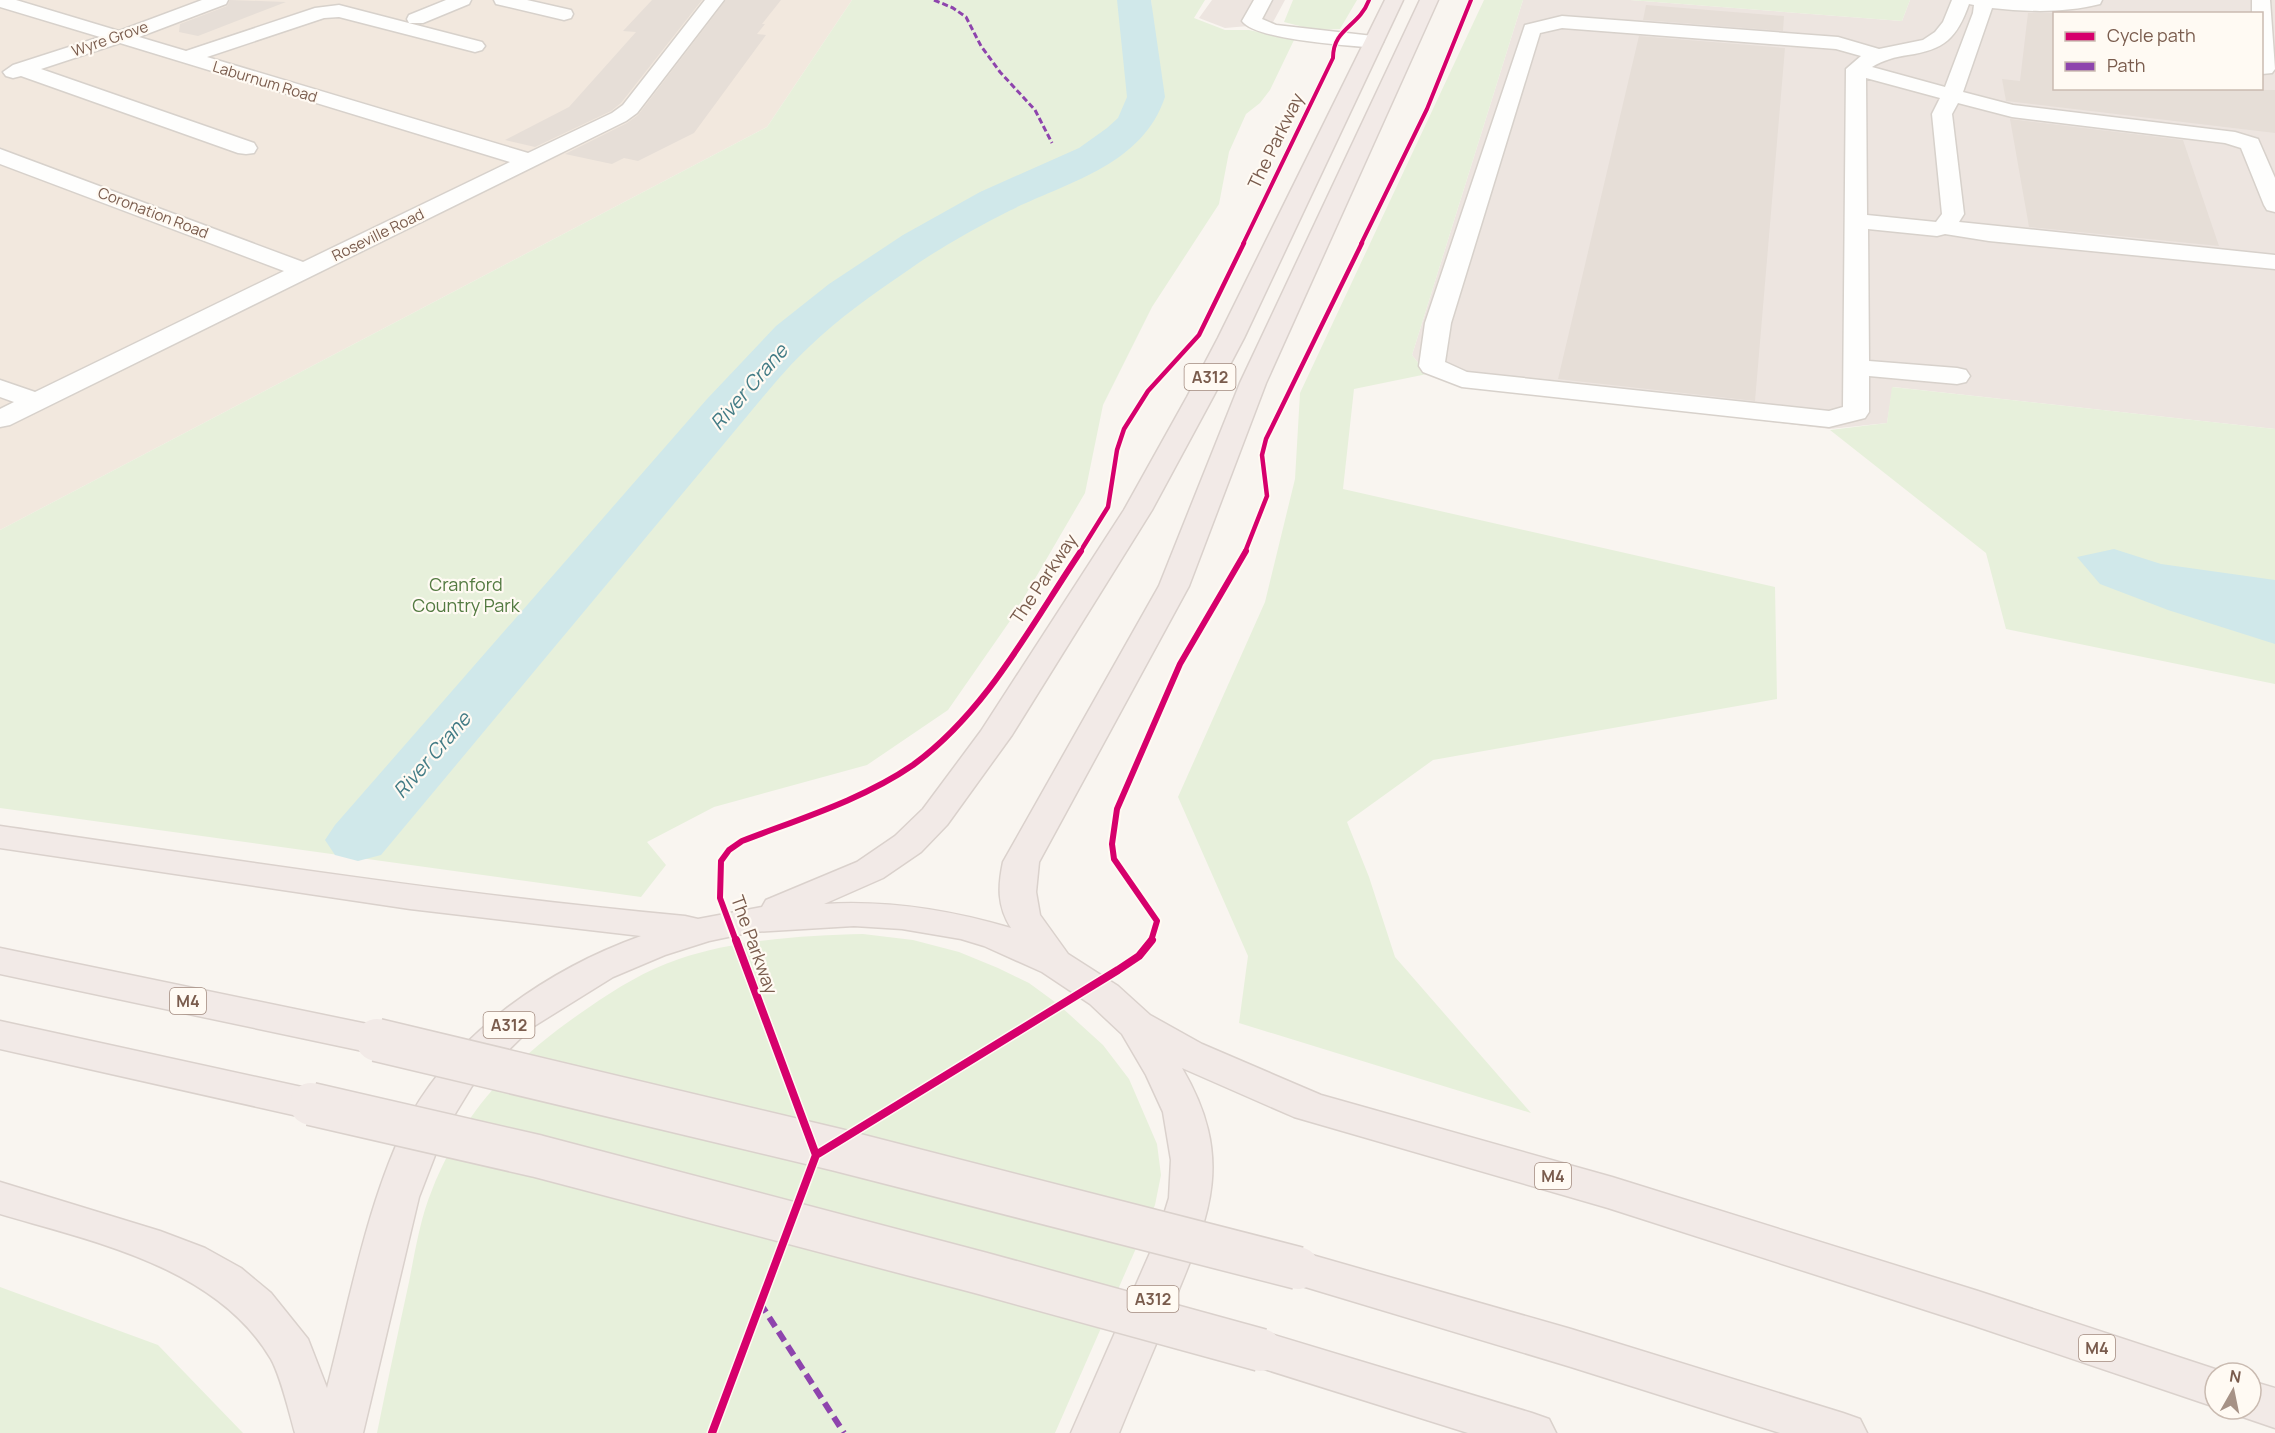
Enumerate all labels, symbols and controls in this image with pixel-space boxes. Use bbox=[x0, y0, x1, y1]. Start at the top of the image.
legend bbox=[2053, 12, 2263, 90]
street label: Wyre Grove bbox=[69, 16, 151, 61]
text: Cycle path bbox=[2107, 23, 2196, 47]
text: Path bbox=[2107, 53, 2145, 77]
street label: Laburnum Road bbox=[210, 56, 320, 107]
street label: The Parkway bbox=[1242, 88, 1309, 192]
street label: Coronation Road bbox=[95, 182, 211, 243]
street label: Roseville Road bbox=[328, 203, 427, 266]
water label: River Crane bbox=[704, 337, 794, 435]
road number: A312 bbox=[1184, 364, 1236, 390]
street label: The Parkway bbox=[1004, 528, 1082, 628]
park label: Cranford Country Park bbox=[412, 572, 521, 617]
water label: River Crane bbox=[387, 705, 477, 803]
street label: The Parkway bbox=[726, 892, 784, 998]
road number: M4 bbox=[170, 988, 206, 1014]
road number: A312 bbox=[484, 1012, 534, 1038]
road number: M4 bbox=[1535, 1163, 1571, 1189]
road number: A312 bbox=[1128, 1286, 1178, 1312]
road number: M4 bbox=[2079, 1335, 2115, 1361]
north arrow bbox=[2203, 1361, 2263, 1421]
text: N bbox=[2228, 1364, 2243, 1388]

